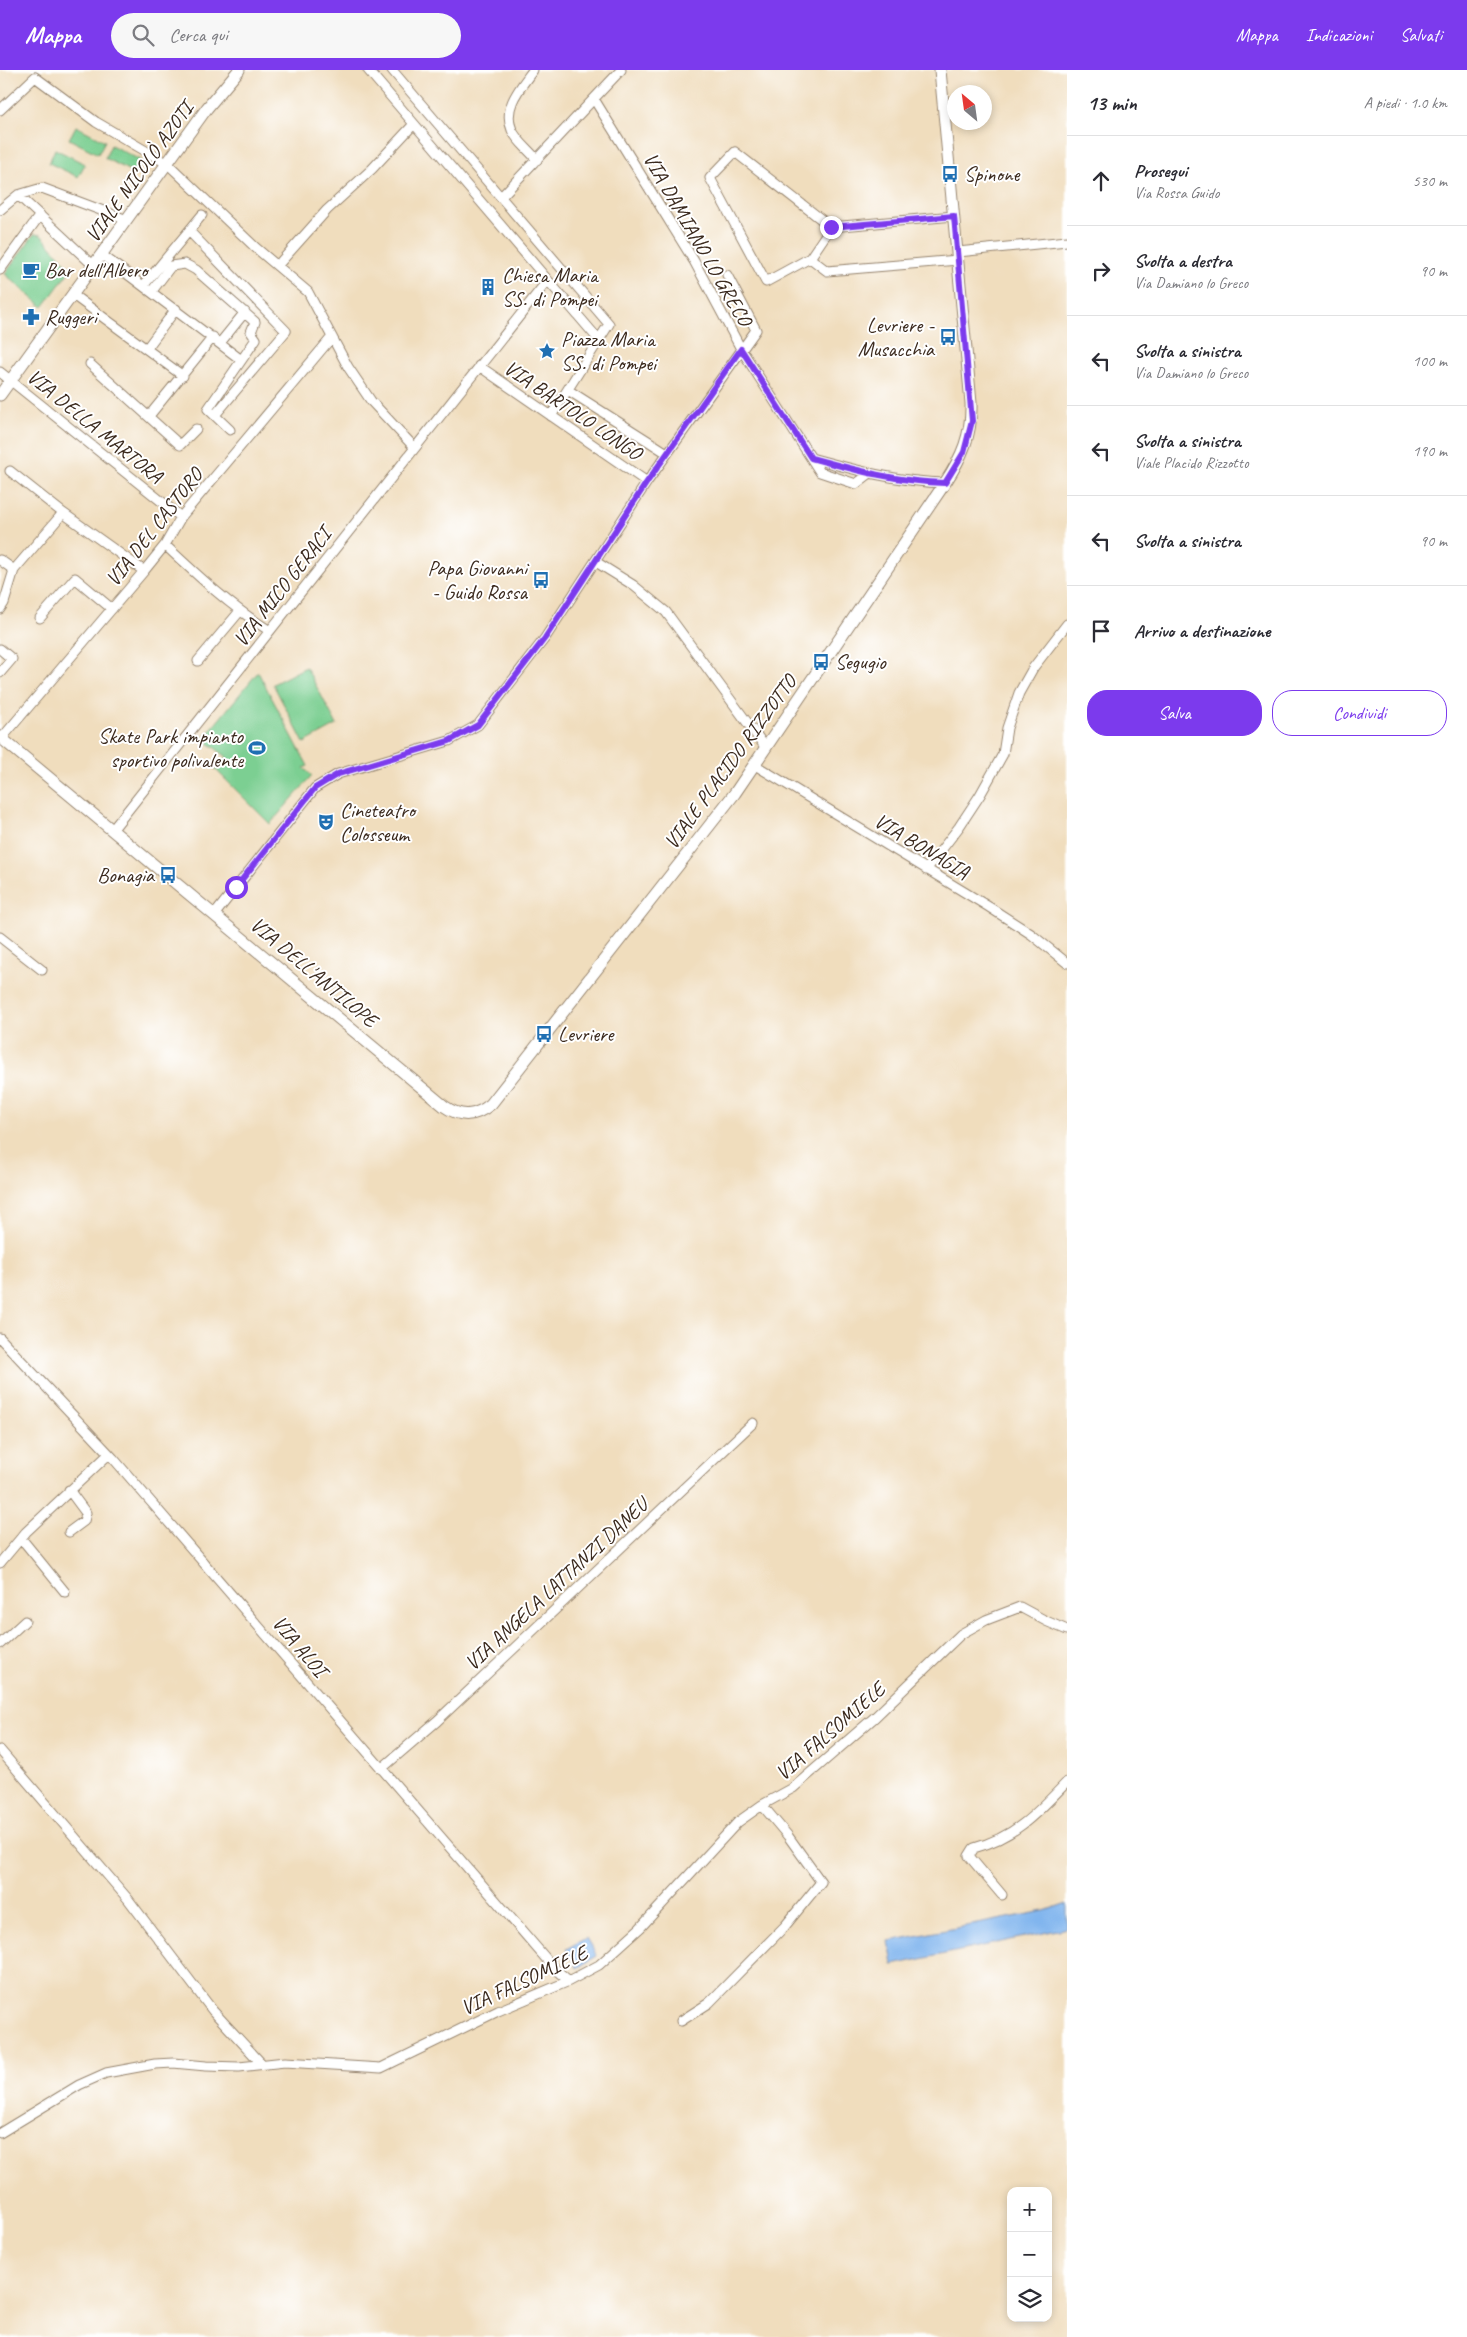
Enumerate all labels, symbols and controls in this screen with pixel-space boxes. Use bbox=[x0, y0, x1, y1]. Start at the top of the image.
search box bbox=[111, 13, 461, 58]
text: Mappa bbox=[25, 20, 81, 50]
icon: search bbox=[129, 21, 157, 49]
text: Cerca qui bbox=[169, 23, 228, 47]
text: Mappa bbox=[1236, 24, 1278, 46]
text: Indicazioni bbox=[1306, 24, 1372, 46]
text: Salvati bbox=[1400, 24, 1442, 46]
north arrow bbox=[947, 85, 992, 130]
text: 13 min bbox=[1087, 90, 1137, 116]
street label: VIALE NICOLÒ AZOTI bbox=[79, 93, 201, 247]
text: A piedi · 1.0 km bbox=[1364, 93, 1447, 113]
street label: VIA DAMIANO LO GRECO bbox=[638, 148, 759, 332]
text: Prosegui bbox=[1134, 159, 1187, 183]
place label: Spinone bbox=[964, 161, 1020, 187]
bus stop icon: Spinone bbox=[940, 164, 960, 184]
icon: ahead bbox=[1087, 167, 1115, 195]
text: 530 m bbox=[1413, 171, 1447, 191]
text: Via Rossa Guido bbox=[1134, 183, 1219, 203]
route end bbox=[820, 216, 843, 239]
text: Svolta a destra bbox=[1134, 249, 1232, 273]
place label: Bar dell'Albero bbox=[45, 257, 150, 283]
icon: right bbox=[1087, 257, 1115, 285]
cafe icon: Bar dell'Albero bbox=[21, 260, 41, 280]
text: 90 m bbox=[1420, 261, 1447, 281]
place label: Chiesa Maria SS. di Pompei bbox=[502, 262, 600, 312]
text: Via Damiano lo Greco bbox=[1134, 273, 1248, 293]
building icon: Chiesa Maria SS. di Pompei bbox=[478, 277, 498, 297]
place label: Ruggeri bbox=[45, 304, 100, 330]
pharmacy icon: Ruggeri bbox=[21, 307, 41, 327]
place label: Levriere - Musacchia bbox=[858, 312, 936, 362]
place label: Piazza Maria SS. di Pompei bbox=[561, 326, 659, 376]
bus stop icon: Levriere - Musacchia bbox=[938, 327, 958, 347]
text: Svolta a sinistra bbox=[1134, 339, 1241, 363]
place icon: Piazza Maria SS. di Pompei bbox=[537, 341, 557, 361]
icon: left bbox=[1087, 347, 1115, 375]
text: 100 m bbox=[1413, 351, 1447, 371]
street label: VIA BARTOLO LONGO bbox=[499, 354, 649, 467]
street label: VIA DELLA MARTORA bbox=[22, 363, 169, 490]
text: Via Damiano lo Greco bbox=[1134, 363, 1248, 383]
text: Svolta a sinistra bbox=[1134, 429, 1241, 453]
icon: left bbox=[1087, 437, 1115, 465]
text: 190 m bbox=[1413, 441, 1447, 461]
text: Viale Placido Rizzotto bbox=[1134, 453, 1249, 473]
street label: VIA DEL CASTORO bbox=[100, 461, 210, 591]
street label: VIA MICO GERACI bbox=[228, 519, 339, 652]
icon: left bbox=[1087, 527, 1115, 555]
text: Svolta a sinistra bbox=[1134, 529, 1241, 553]
text: 90 m bbox=[1420, 531, 1447, 551]
place label: Papa Giovanni - Guido Rossa bbox=[427, 555, 530, 605]
bus stop icon: Papa Giovanni - Guido Rossa bbox=[531, 570, 551, 590]
icon: arrive bbox=[1087, 617, 1115, 645]
text: Arrivo a destinazione bbox=[1134, 619, 1270, 643]
place label: Segugio bbox=[835, 649, 887, 675]
bus stop icon: Segugio bbox=[811, 652, 831, 672]
street label: VIALE PLACIDO RIZZOTTO bbox=[658, 668, 803, 854]
button: Salva bbox=[1087, 690, 1262, 736]
button: Condividi bbox=[1272, 690, 1447, 736]
place label: Skate Park impianto sportivo polivalente bbox=[98, 723, 245, 773]
sports icon: Skate Park impianto sportivo polivalente bbox=[247, 738, 267, 758]
place label: Cineteatro Colosseum bbox=[340, 797, 418, 847]
street label: VIA BONAGIA bbox=[870, 807, 975, 885]
theatre icon: Cineteatro Colosseum bbox=[316, 812, 336, 832]
place label: Bonagia bbox=[97, 862, 156, 888]
bus stop icon: Bonagia bbox=[158, 865, 178, 885]
route start bbox=[225, 876, 248, 899]
street label: VIA DELL'ANTILOPE bbox=[245, 911, 385, 1035]
place label: Levriere bbox=[558, 1021, 616, 1047]
bus stop icon: Levriere bbox=[534, 1024, 554, 1044]
street label: VIA ANGELA LATTANZI DANEU bbox=[459, 1490, 656, 1676]
street label: VIA ALOI bbox=[267, 1610, 336, 1685]
street label: VIA FALSOMIELE bbox=[770, 1674, 892, 1786]
street label: VIA FALSOMIELE bbox=[457, 1938, 594, 2021]
map controls bbox=[1007, 2187, 1052, 2322]
button: + bbox=[1007, 2187, 1052, 2232]
button: − bbox=[1007, 2232, 1052, 2277]
button: layers bbox=[1007, 2277, 1052, 2322]

